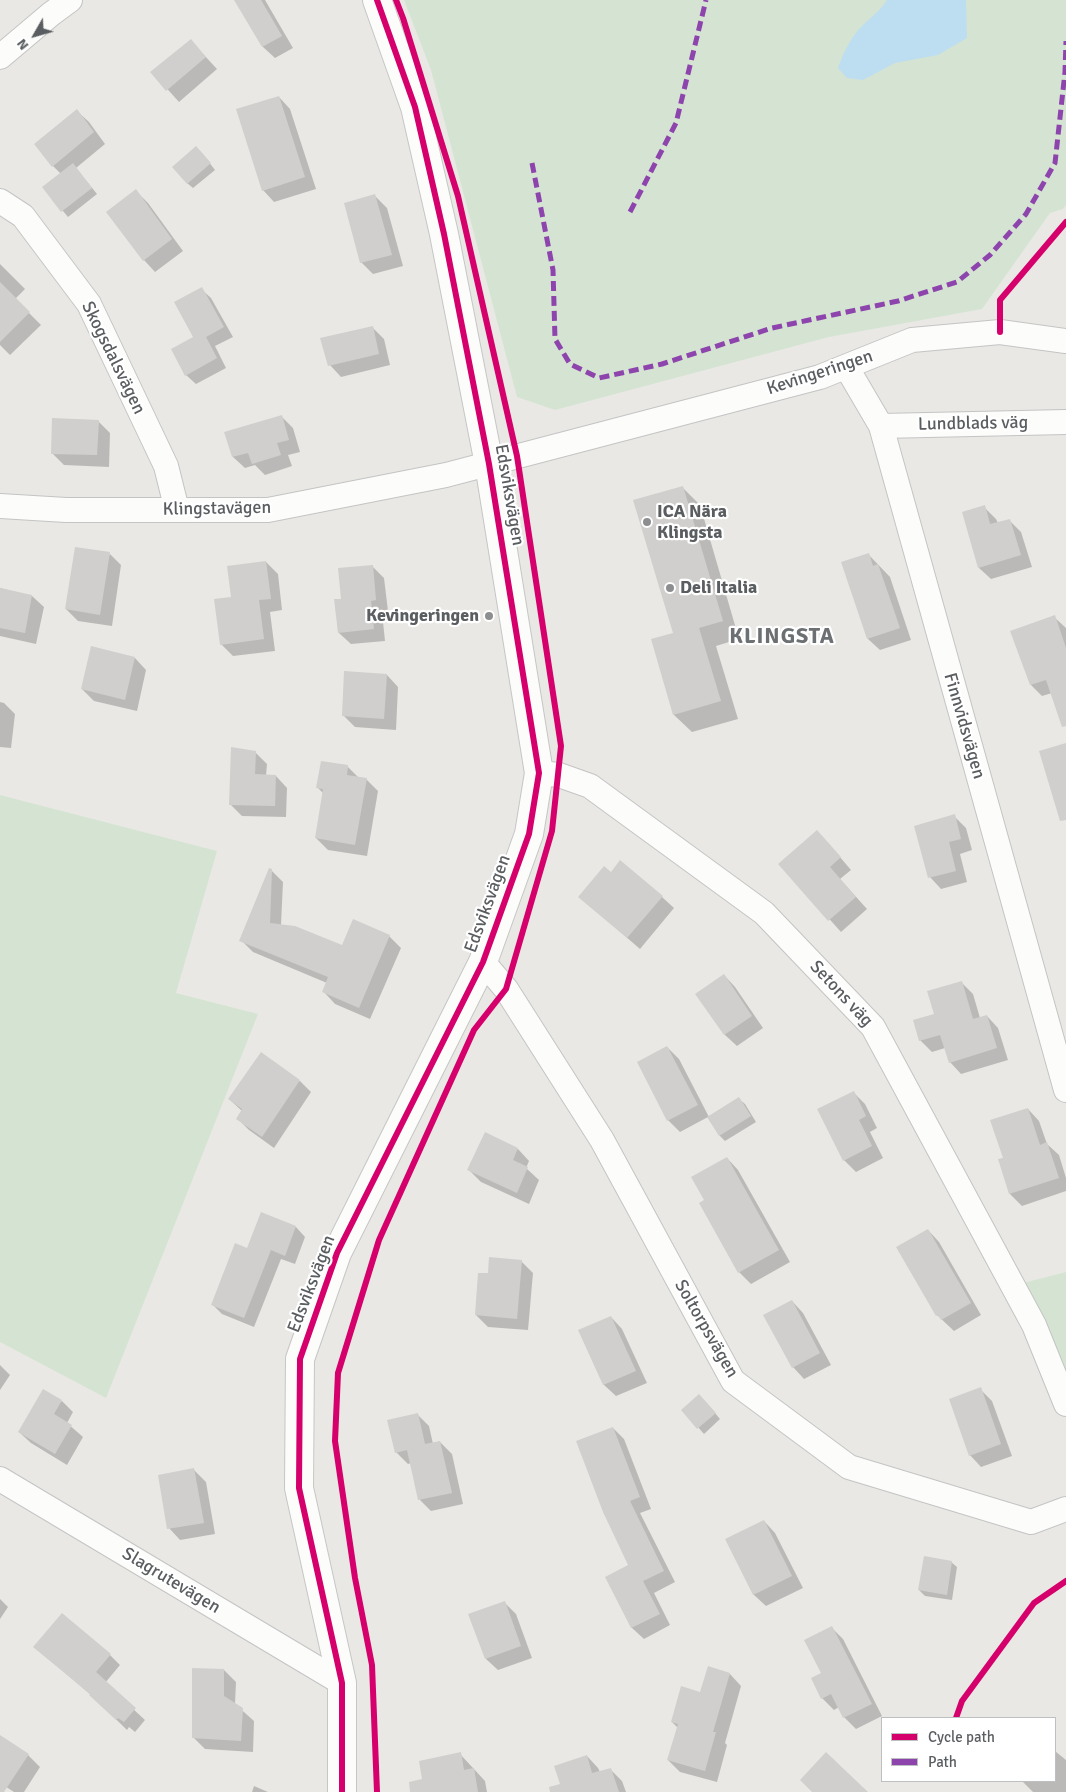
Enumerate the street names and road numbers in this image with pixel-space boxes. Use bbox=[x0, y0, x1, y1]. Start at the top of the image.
street label: Skogsdalsvägen bbox=[76, 298, 150, 418]
street label: Kevingeringen bbox=[764, 346, 876, 400]
street label: Lundblads väg bbox=[918, 412, 1028, 436]
street label: Edsviksvägen bbox=[489, 443, 529, 547]
street label: Klingstavägen bbox=[162, 497, 272, 521]
street label: Finnvidsvägen bbox=[939, 670, 989, 782]
street label: Edsviksvägen bbox=[460, 852, 516, 956]
street label: Setons väg bbox=[805, 956, 877, 1032]
street label: Edsviksvägen bbox=[284, 1232, 340, 1336]
street label: Soltorpsvägen bbox=[669, 1276, 743, 1382]
street label: Slagrutevägen bbox=[118, 1543, 224, 1619]

